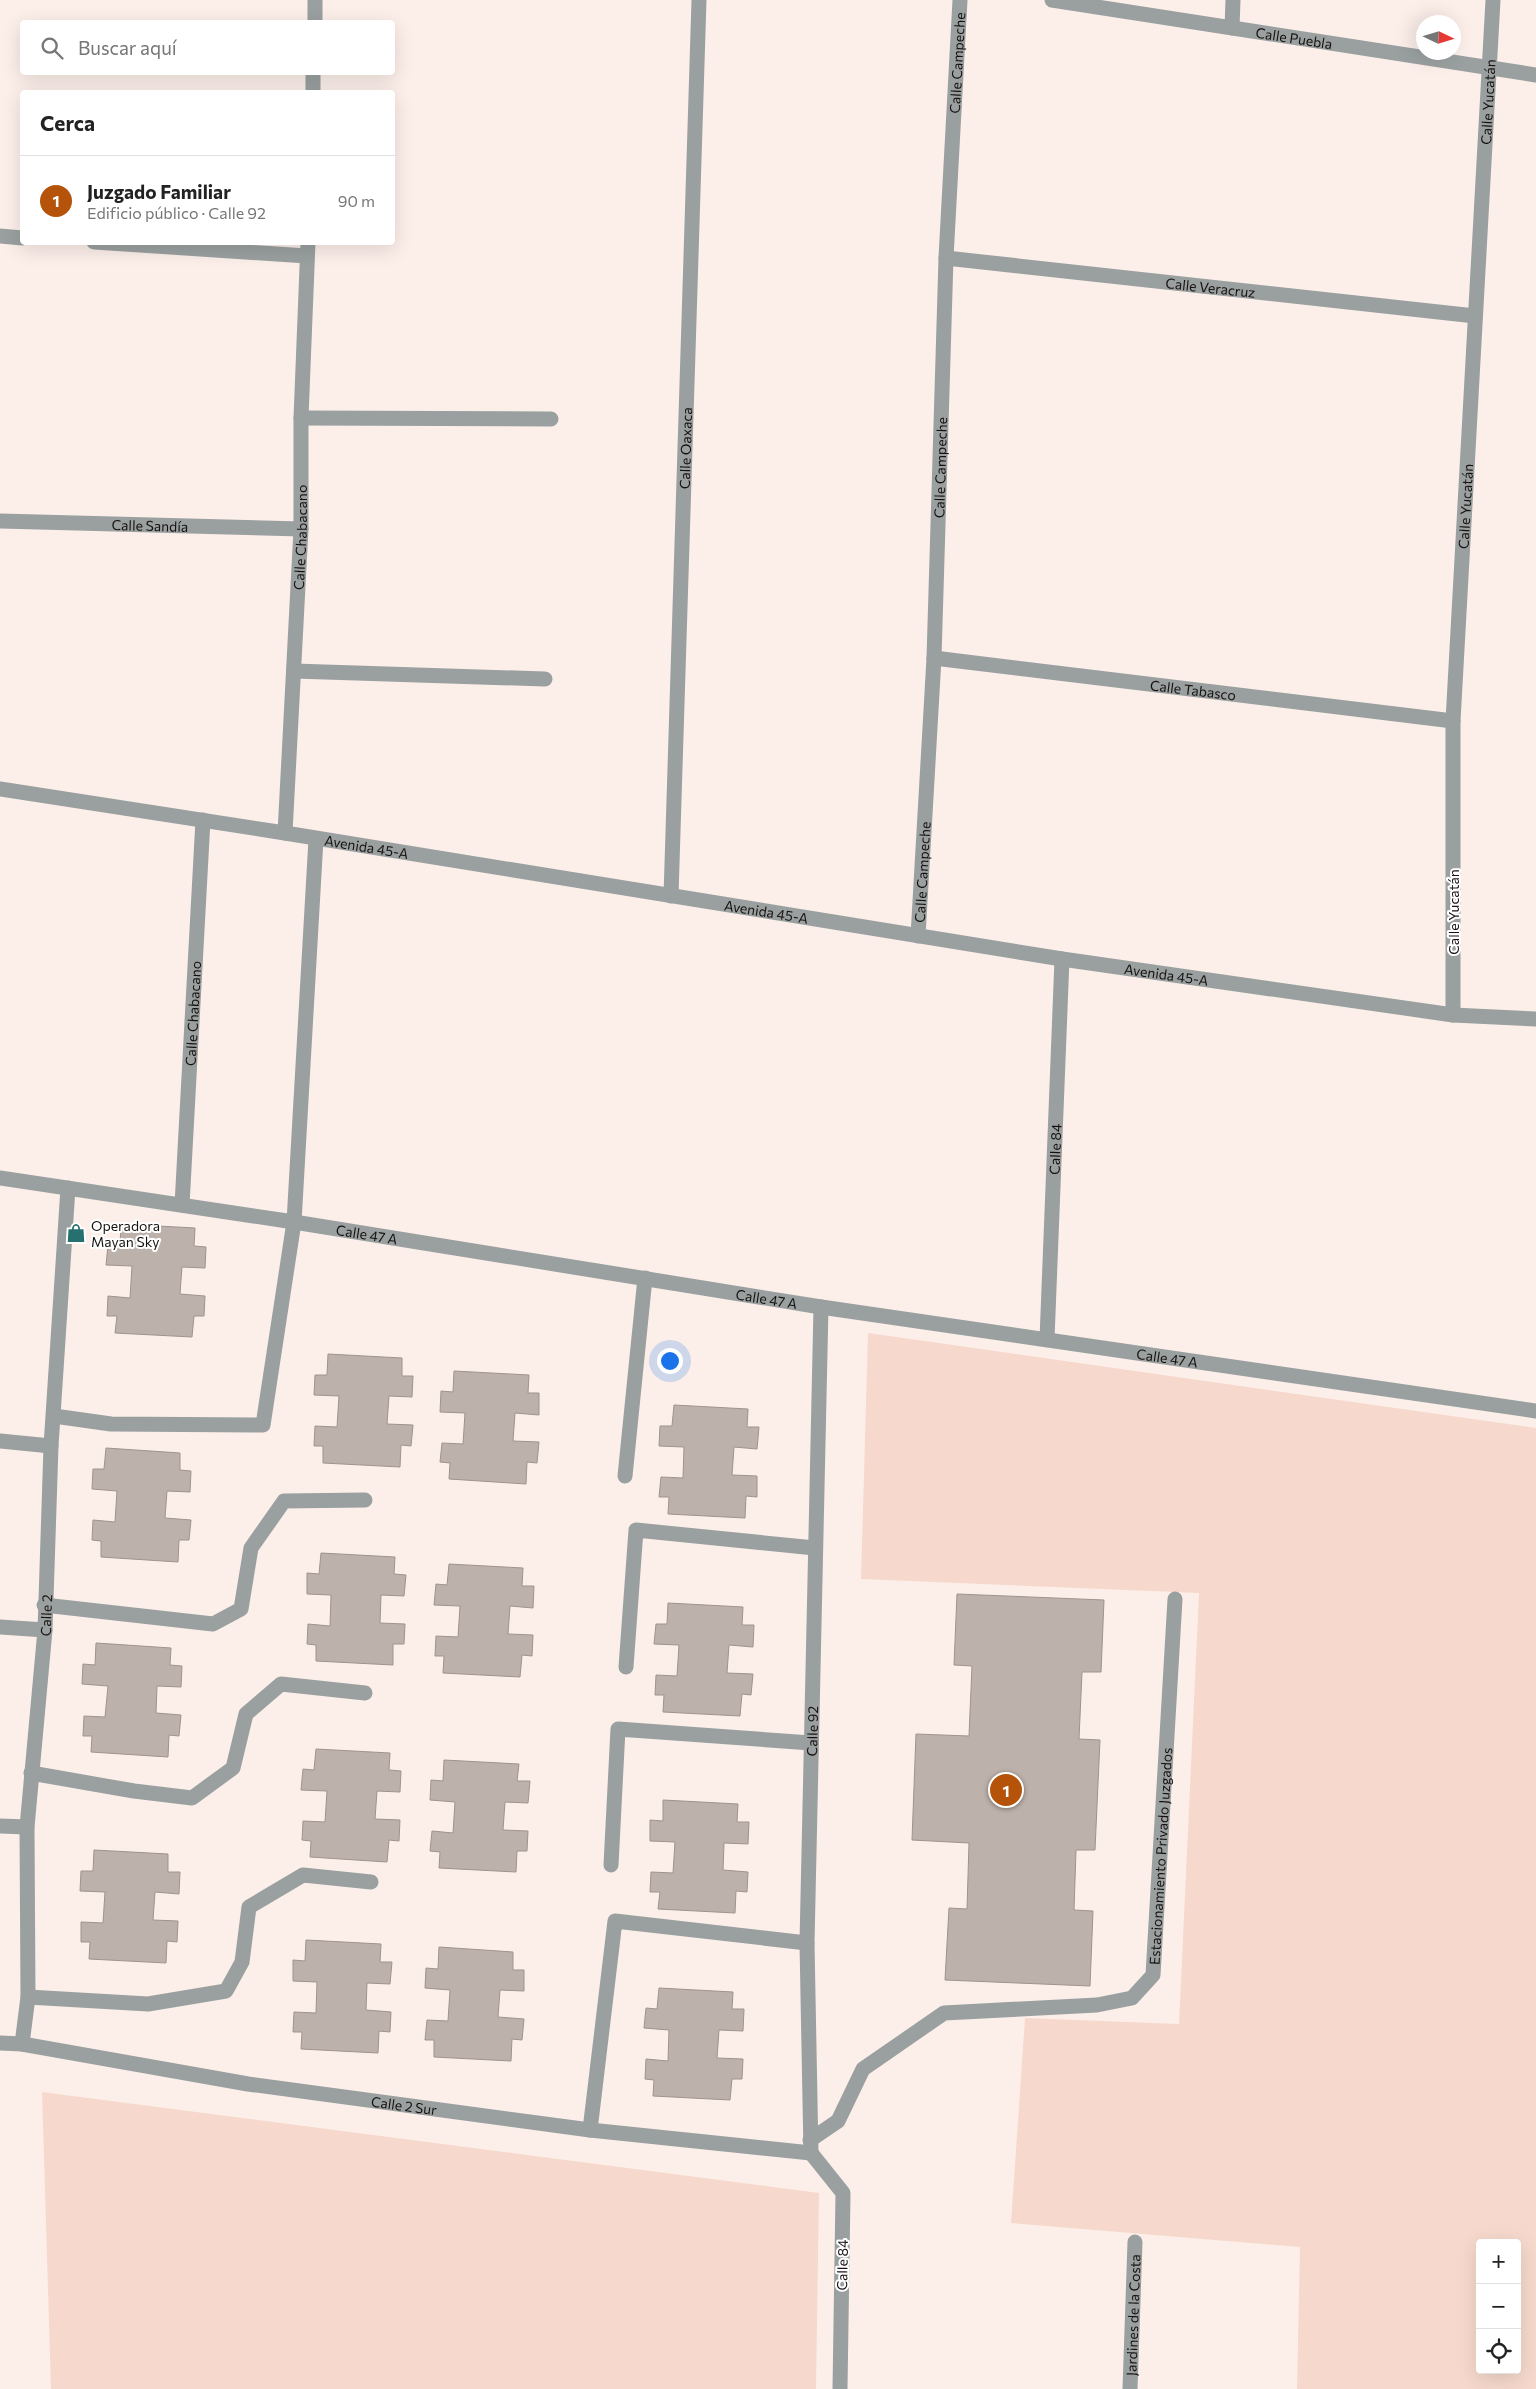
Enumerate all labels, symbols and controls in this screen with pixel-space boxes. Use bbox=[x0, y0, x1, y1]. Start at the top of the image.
street label: Calle Campeche bbox=[945, 12, 968, 114]
north arrow bbox=[1416, 15, 1461, 60]
search box bbox=[20, 20, 395, 75]
street label: Calle Puebla bbox=[1255, 23, 1334, 52]
icon: search bbox=[38, 34, 66, 62]
text: Buscar aquí bbox=[78, 36, 177, 59]
street label: Calle Yucatán bbox=[1476, 59, 1498, 145]
text: Cerca bbox=[40, 110, 95, 135]
text: Juzgado Familiar bbox=[87, 180, 231, 203]
text: 1 bbox=[52, 191, 60, 210]
text: 90 m bbox=[338, 191, 375, 210]
text: Edificio público · Calle 92 bbox=[87, 203, 266, 222]
street label: Calle Veracruz bbox=[1165, 274, 1256, 300]
street label: Calle Oaxaca bbox=[675, 407, 695, 489]
street label: Calle Campeche bbox=[930, 417, 950, 518]
street label: Calle Yucatán bbox=[1454, 463, 1476, 549]
street label: Calle Chabacano bbox=[289, 485, 310, 590]
street label: Calle Sandía bbox=[111, 515, 189, 535]
street label: Calle Tabasco bbox=[1149, 676, 1237, 703]
street label: Calle Campeche bbox=[910, 821, 933, 923]
street label: Avenida 45-A bbox=[323, 831, 410, 861]
street label: Calle Yucatán bbox=[1445, 869, 1462, 955]
street label: Avenida 45-A bbox=[723, 896, 810, 926]
street label: Calle Chabacano bbox=[181, 960, 204, 1066]
street label: Avenida 45-A bbox=[1123, 960, 1210, 988]
street label: Calle 84 bbox=[1045, 1123, 1064, 1175]
place label: Operadora Mayan Sky bbox=[91, 1217, 160, 1250]
street label: Calle 47 A bbox=[335, 1220, 399, 1247]
shop icon: Operadora Mayan Sky bbox=[65, 1222, 87, 1244]
street label: Calle 47 A bbox=[735, 1285, 799, 1312]
street label: Calle 47 A bbox=[1135, 1344, 1200, 1370]
your location bbox=[657, 1348, 683, 1374]
street label: Calle 2 bbox=[36, 1594, 55, 1637]
street label: Calle 92 bbox=[803, 1705, 821, 1756]
street label: Estacionamiento Privado Juzgados bbox=[1145, 1747, 1175, 1966]
pin: 1 bbox=[990, 1771, 1022, 1809]
street label: Calle 2 Sur bbox=[370, 2092, 438, 2118]
street label: Calle 84 bbox=[833, 2239, 851, 2291]
map controls bbox=[1476, 2239, 1521, 2374]
button: + bbox=[1476, 2239, 1521, 2284]
street label: Jardines de la Costa bbox=[1122, 2254, 1143, 2376]
button: − bbox=[1476, 2284, 1521, 2329]
button: locate bbox=[1476, 2329, 1521, 2374]

